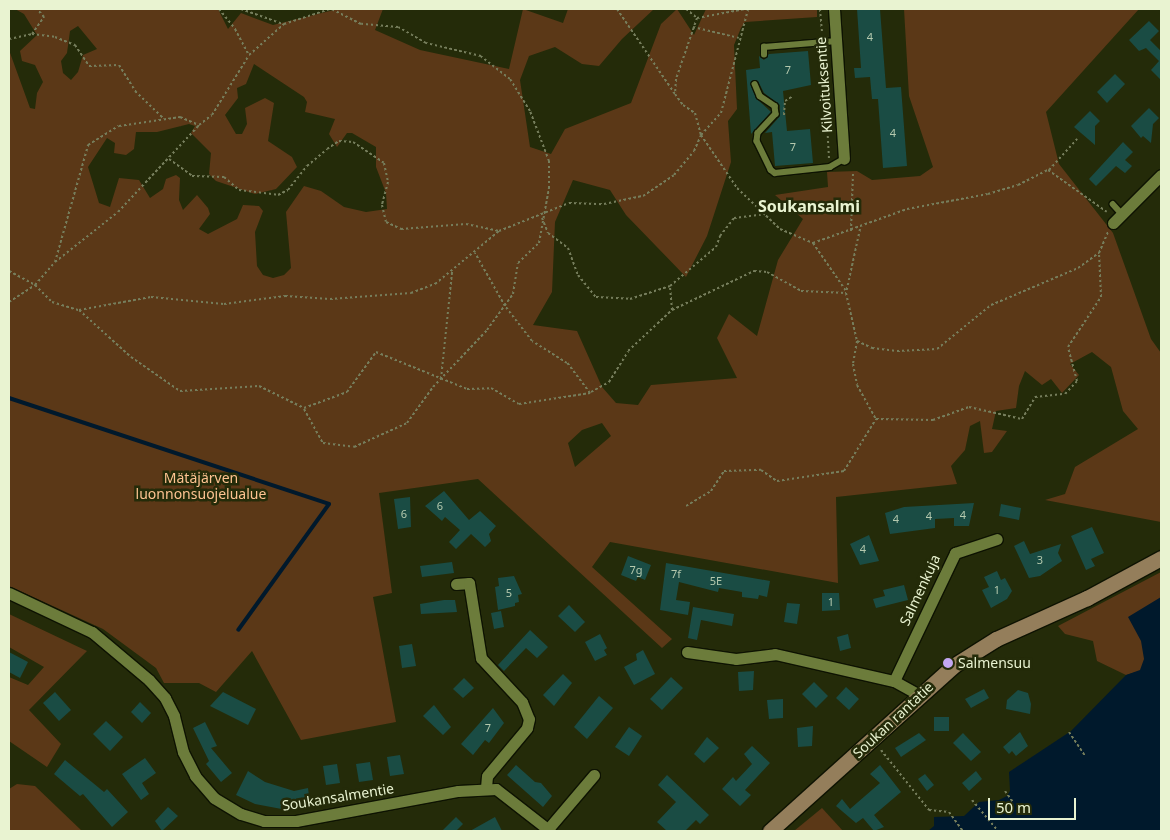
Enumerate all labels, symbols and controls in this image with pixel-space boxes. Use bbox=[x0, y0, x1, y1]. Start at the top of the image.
house number: 4 bbox=[867, 30, 873, 44]
street label: Kilvoituksentie bbox=[812, 36, 836, 134]
house number: 7 bbox=[785, 63, 791, 77]
house number: 4 bbox=[890, 126, 896, 140]
house number: 7 bbox=[790, 140, 796, 154]
district label: Soukansalmi bbox=[758, 196, 860, 216]
park label: Mätäjärven luonnonsuojelualue bbox=[136, 470, 266, 502]
house number: 6 bbox=[437, 499, 443, 513]
house number: 6 bbox=[401, 507, 407, 521]
house number: 4 bbox=[960, 508, 966, 522]
house number: 4 bbox=[926, 509, 932, 523]
house number: 4 bbox=[893, 512, 899, 526]
house number: 4 bbox=[860, 542, 866, 556]
street label: Salmenkuja bbox=[896, 552, 944, 628]
house number: 3 bbox=[1037, 553, 1043, 567]
house number: 7g bbox=[629, 563, 643, 577]
house number: 7f bbox=[671, 567, 681, 581]
house number: 5E bbox=[710, 574, 722, 588]
house number: 1 bbox=[994, 583, 1000, 597]
house number: 5 bbox=[506, 586, 512, 600]
house number: 1 bbox=[828, 595, 834, 609]
place label: Salmensuu bbox=[958, 655, 1031, 671]
marker: Salmensuu bbox=[942, 657, 954, 669]
street label: Soukan rantatie bbox=[849, 678, 937, 762]
house number: 7 bbox=[485, 721, 491, 735]
street label: Soukansalmentie bbox=[281, 780, 395, 814]
scale bar bbox=[990, 788, 1078, 820]
text: 50 m bbox=[996, 797, 1031, 817]

